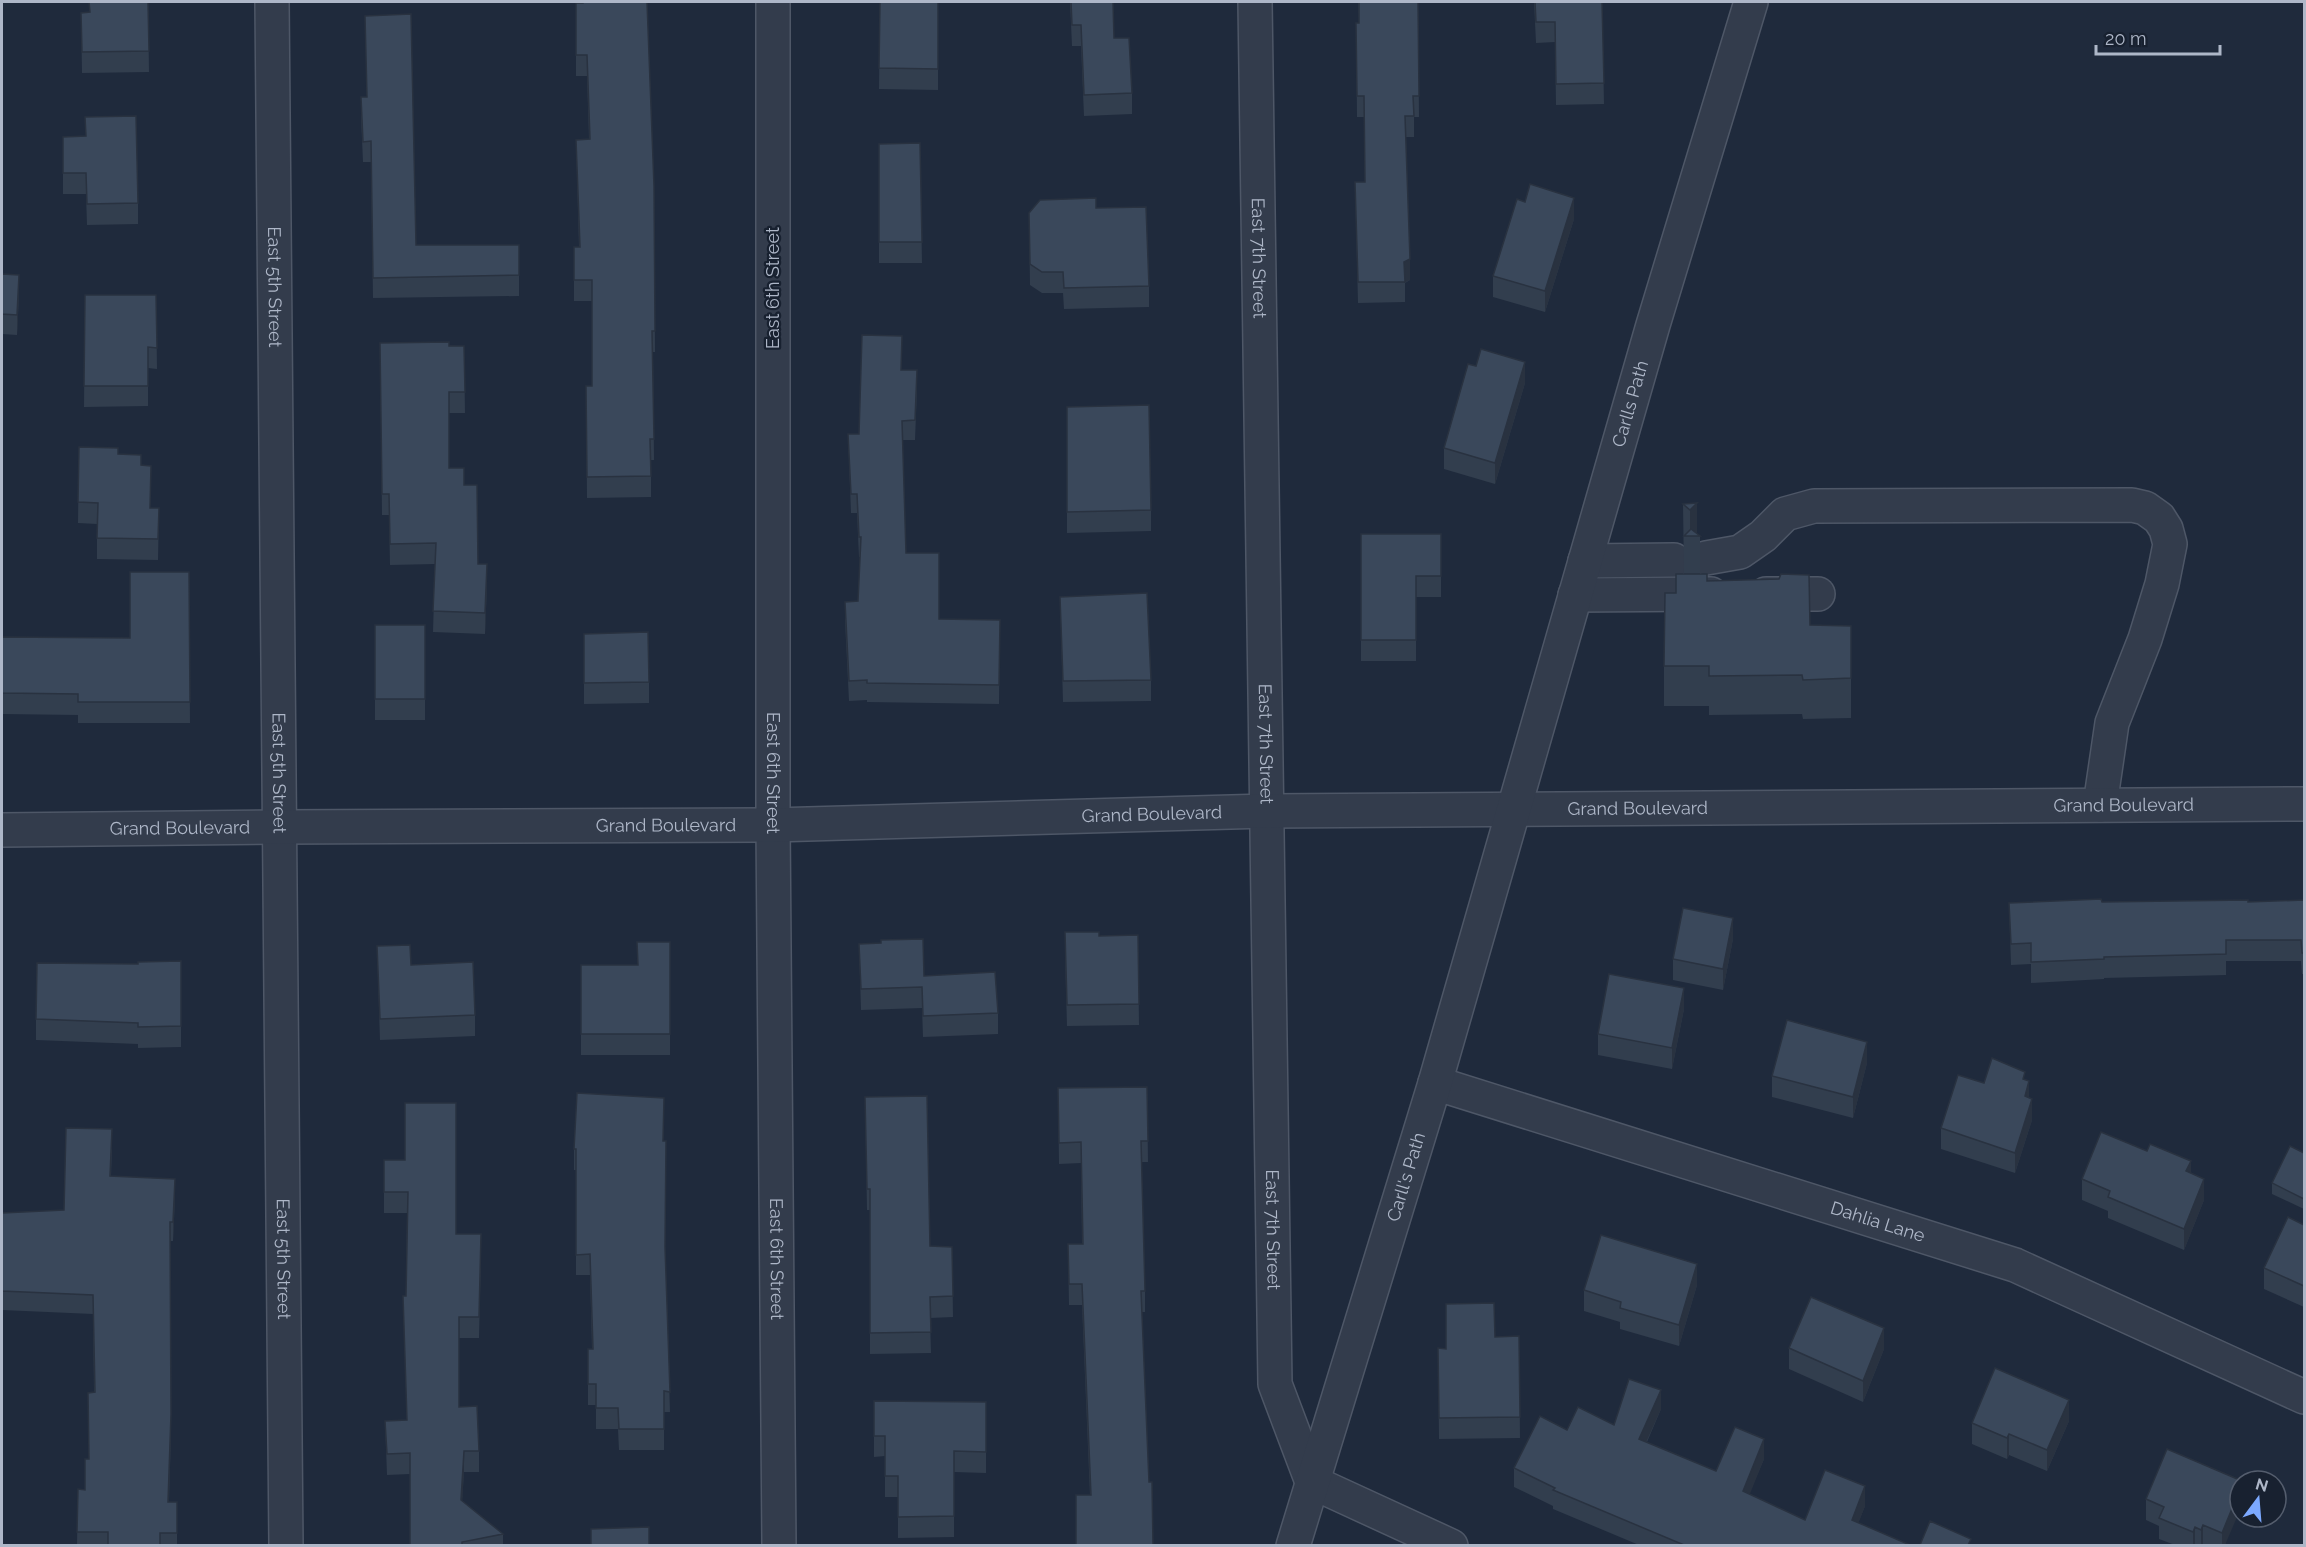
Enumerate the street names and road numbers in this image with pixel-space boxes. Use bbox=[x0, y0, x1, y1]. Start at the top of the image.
street label: East 7th Street bbox=[1248, 197, 1271, 318]
street label: East 5th Street bbox=[264, 226, 286, 348]
street label: East 6th Street bbox=[762, 227, 783, 349]
street label: Carlls Path bbox=[1607, 358, 1652, 449]
street label: East 7th Street bbox=[1255, 683, 1278, 804]
street label: East 5th Street bbox=[268, 712, 291, 834]
street label: East 6th Street bbox=[763, 712, 784, 834]
street label: Grand Boulevard bbox=[2053, 794, 2194, 816]
street label: Grand Boulevard bbox=[1567, 797, 1708, 819]
street label: Grand Boulevard bbox=[1081, 801, 1222, 826]
street label: Grand Boulevard bbox=[596, 814, 736, 836]
street label: Grand Boulevard bbox=[110, 816, 250, 839]
street label: Carll's Path bbox=[1382, 1130, 1429, 1224]
street label: East 7th Street bbox=[1262, 1169, 1285, 1290]
street label: Dahlia Lane bbox=[1828, 1197, 1928, 1246]
street label: East 5th Street bbox=[273, 1198, 295, 1320]
street label: East 6th Street bbox=[766, 1198, 788, 1320]

